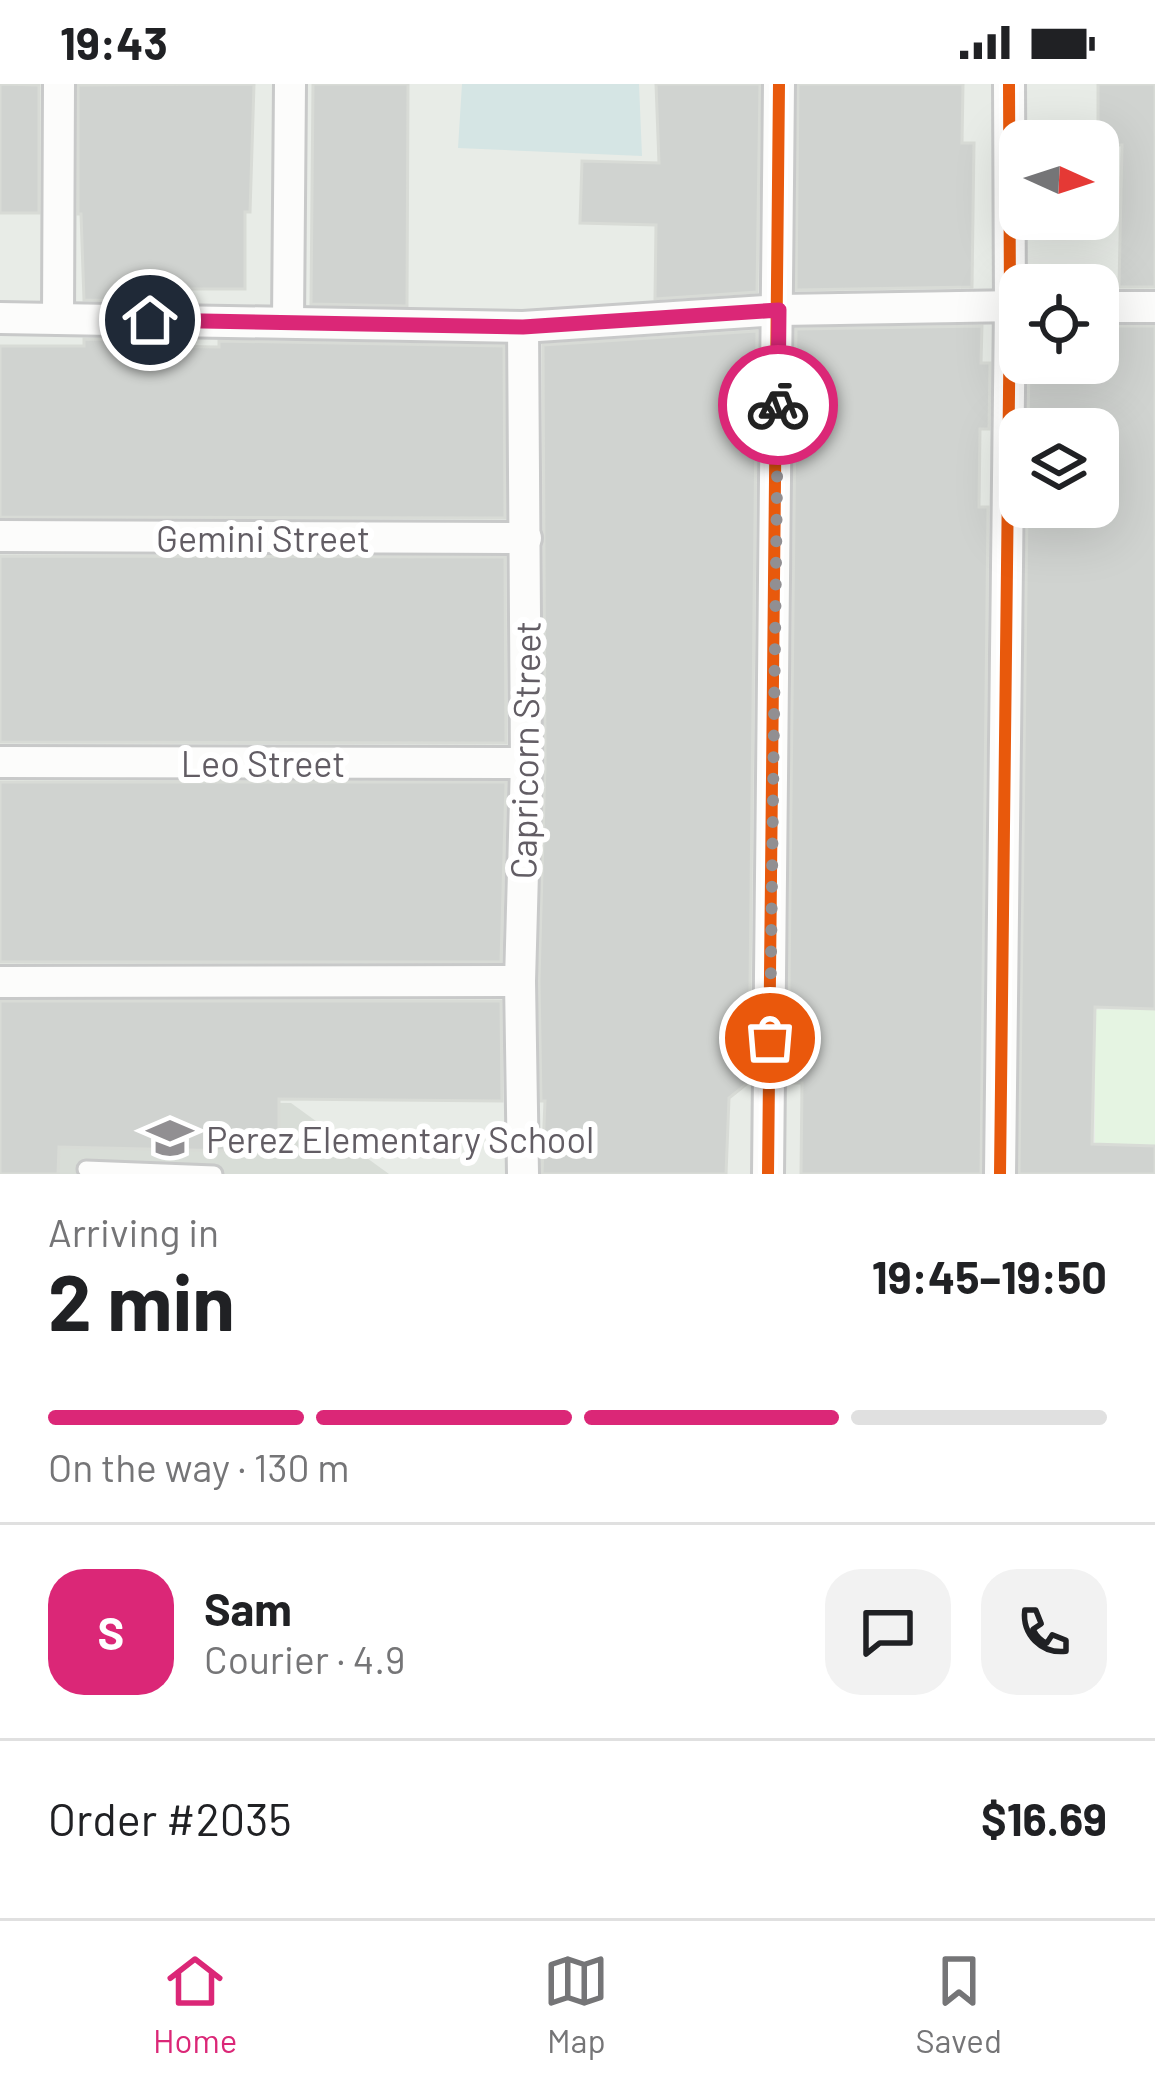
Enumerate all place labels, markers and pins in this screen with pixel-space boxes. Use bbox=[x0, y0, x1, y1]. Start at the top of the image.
pin bbox=[99, 269, 201, 371]
pin bbox=[719, 987, 821, 1089]
school or university icon: Perez Elementary School bbox=[145, 1113, 195, 1163]
place label: Perez Elementary School bbox=[206, 1117, 594, 1160]

